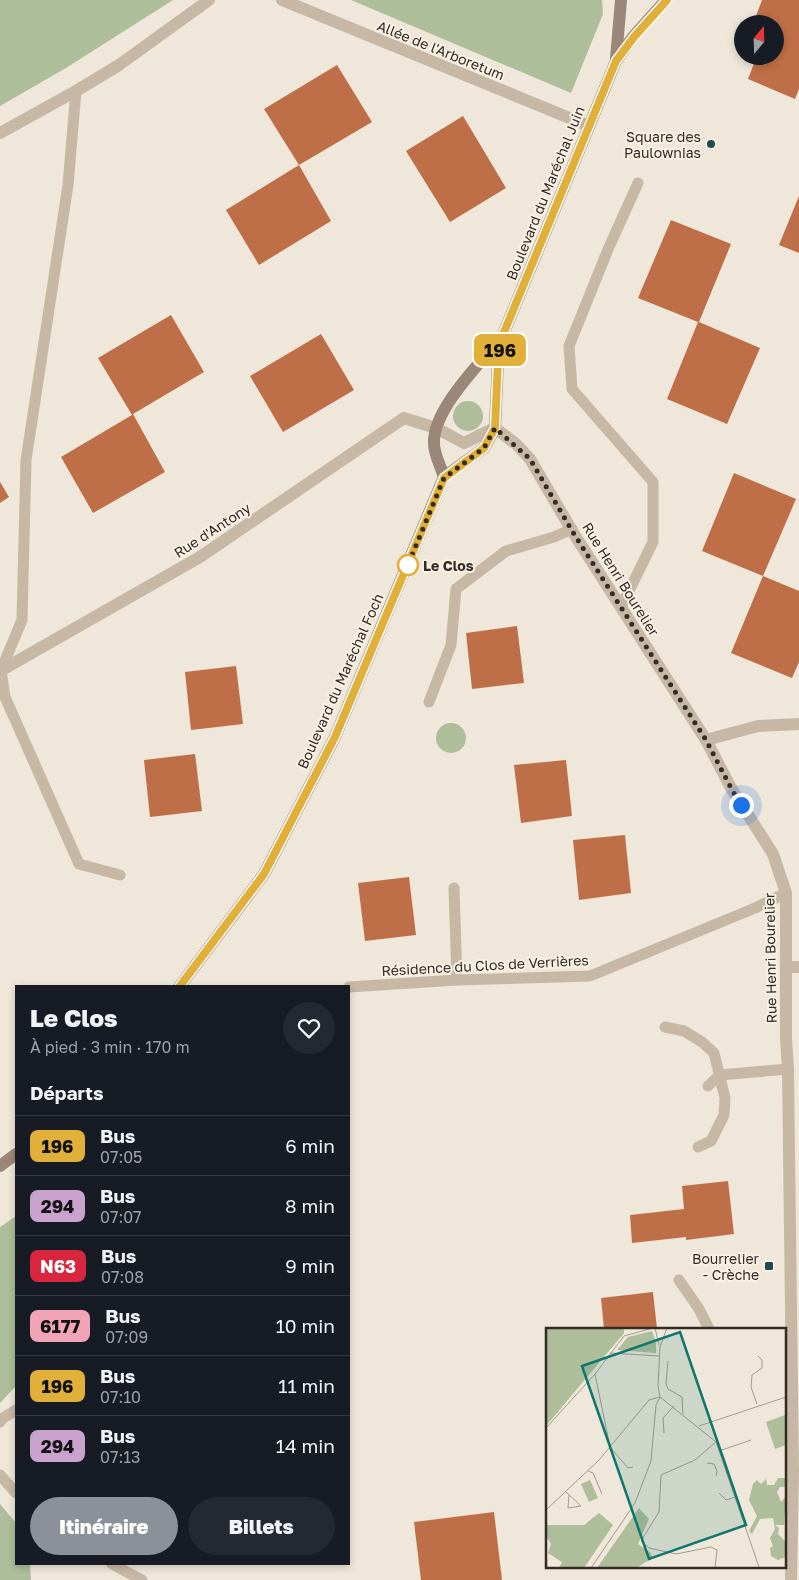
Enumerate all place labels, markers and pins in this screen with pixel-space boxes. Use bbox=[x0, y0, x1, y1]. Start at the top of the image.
place label: Square des Paulownias bbox=[624, 128, 701, 161]
marker: Square des Paulownias bbox=[705, 138, 717, 150]
marker: Le Clos bbox=[397, 554, 419, 576]
place label: Le Clos bbox=[423, 557, 474, 574]
place label: Bourrelier - Crèche bbox=[692, 1250, 760, 1283]
marker: Bourrelier - Crèche bbox=[763, 1260, 775, 1272]

